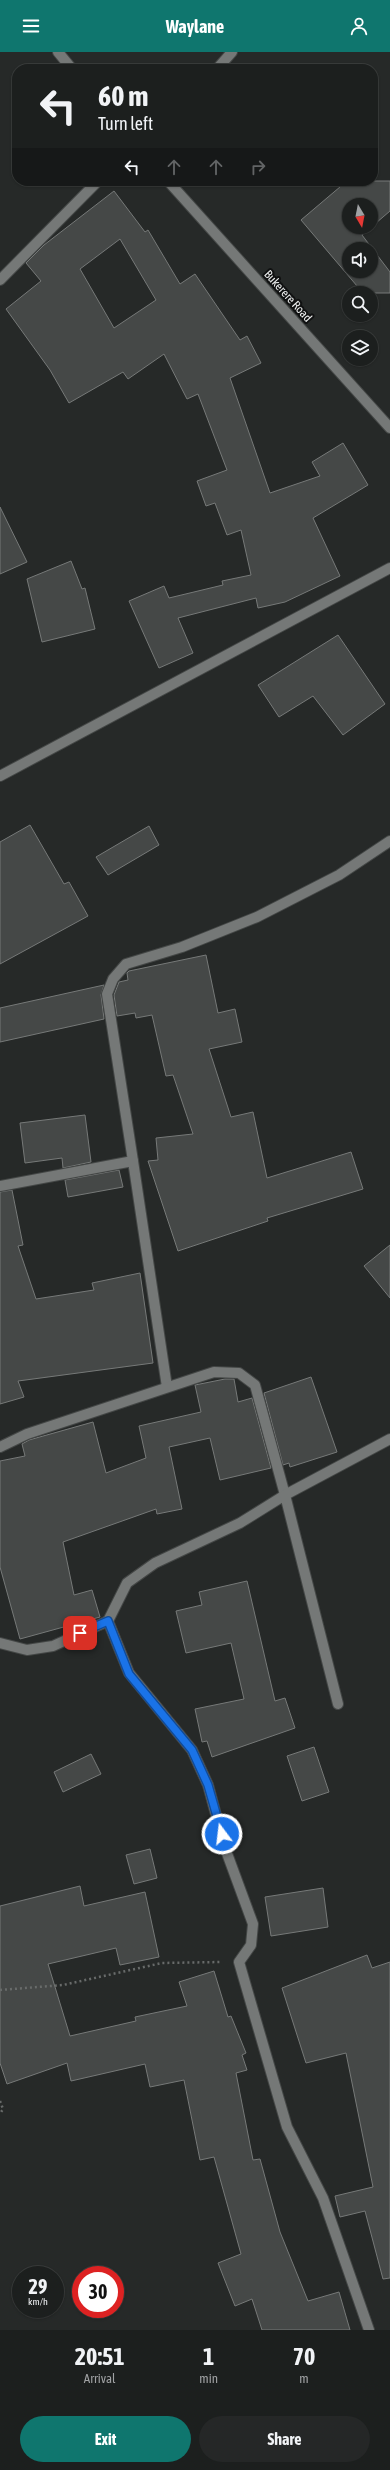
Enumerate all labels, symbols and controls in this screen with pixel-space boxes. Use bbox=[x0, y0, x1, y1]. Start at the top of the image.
icon: menu bbox=[20, 15, 42, 37]
icon: person bbox=[348, 15, 370, 37]
text: Waylane bbox=[166, 16, 224, 37]
icon: left bbox=[32, 80, 84, 132]
text: 60 m bbox=[98, 80, 148, 112]
text: Turn left bbox=[98, 113, 153, 134]
icon: left bbox=[121, 156, 143, 178]
icon: ahead bbox=[163, 156, 185, 178]
icon: ahead bbox=[205, 156, 227, 178]
icon: right bbox=[247, 156, 269, 178]
north arrow bbox=[342, 198, 378, 234]
map controls bbox=[342, 198, 378, 366]
button: sound bbox=[342, 242, 378, 278]
street label: Bukerere Road bbox=[261, 267, 315, 325]
button: search bbox=[342, 286, 378, 322]
button: layers bbox=[342, 330, 378, 366]
pin bbox=[63, 1616, 97, 1650]
icon: arrive bbox=[69, 1622, 91, 1644]
position arrow bbox=[201, 1813, 243, 1855]
speed limit sign: 30 bbox=[72, 2266, 124, 2318]
text: 29 bbox=[29, 2275, 47, 2298]
text: km/h bbox=[28, 2296, 48, 2307]
text: 20:51 bbox=[75, 2343, 125, 2370]
text: 1 bbox=[203, 2343, 214, 2370]
text: 70 bbox=[293, 2343, 315, 2370]
text: Arrival bbox=[84, 2371, 116, 2386]
text: min bbox=[199, 2371, 218, 2386]
text: m bbox=[299, 2371, 309, 2386]
button: Exit bbox=[20, 2416, 191, 2462]
button: Share bbox=[199, 2416, 370, 2462]

